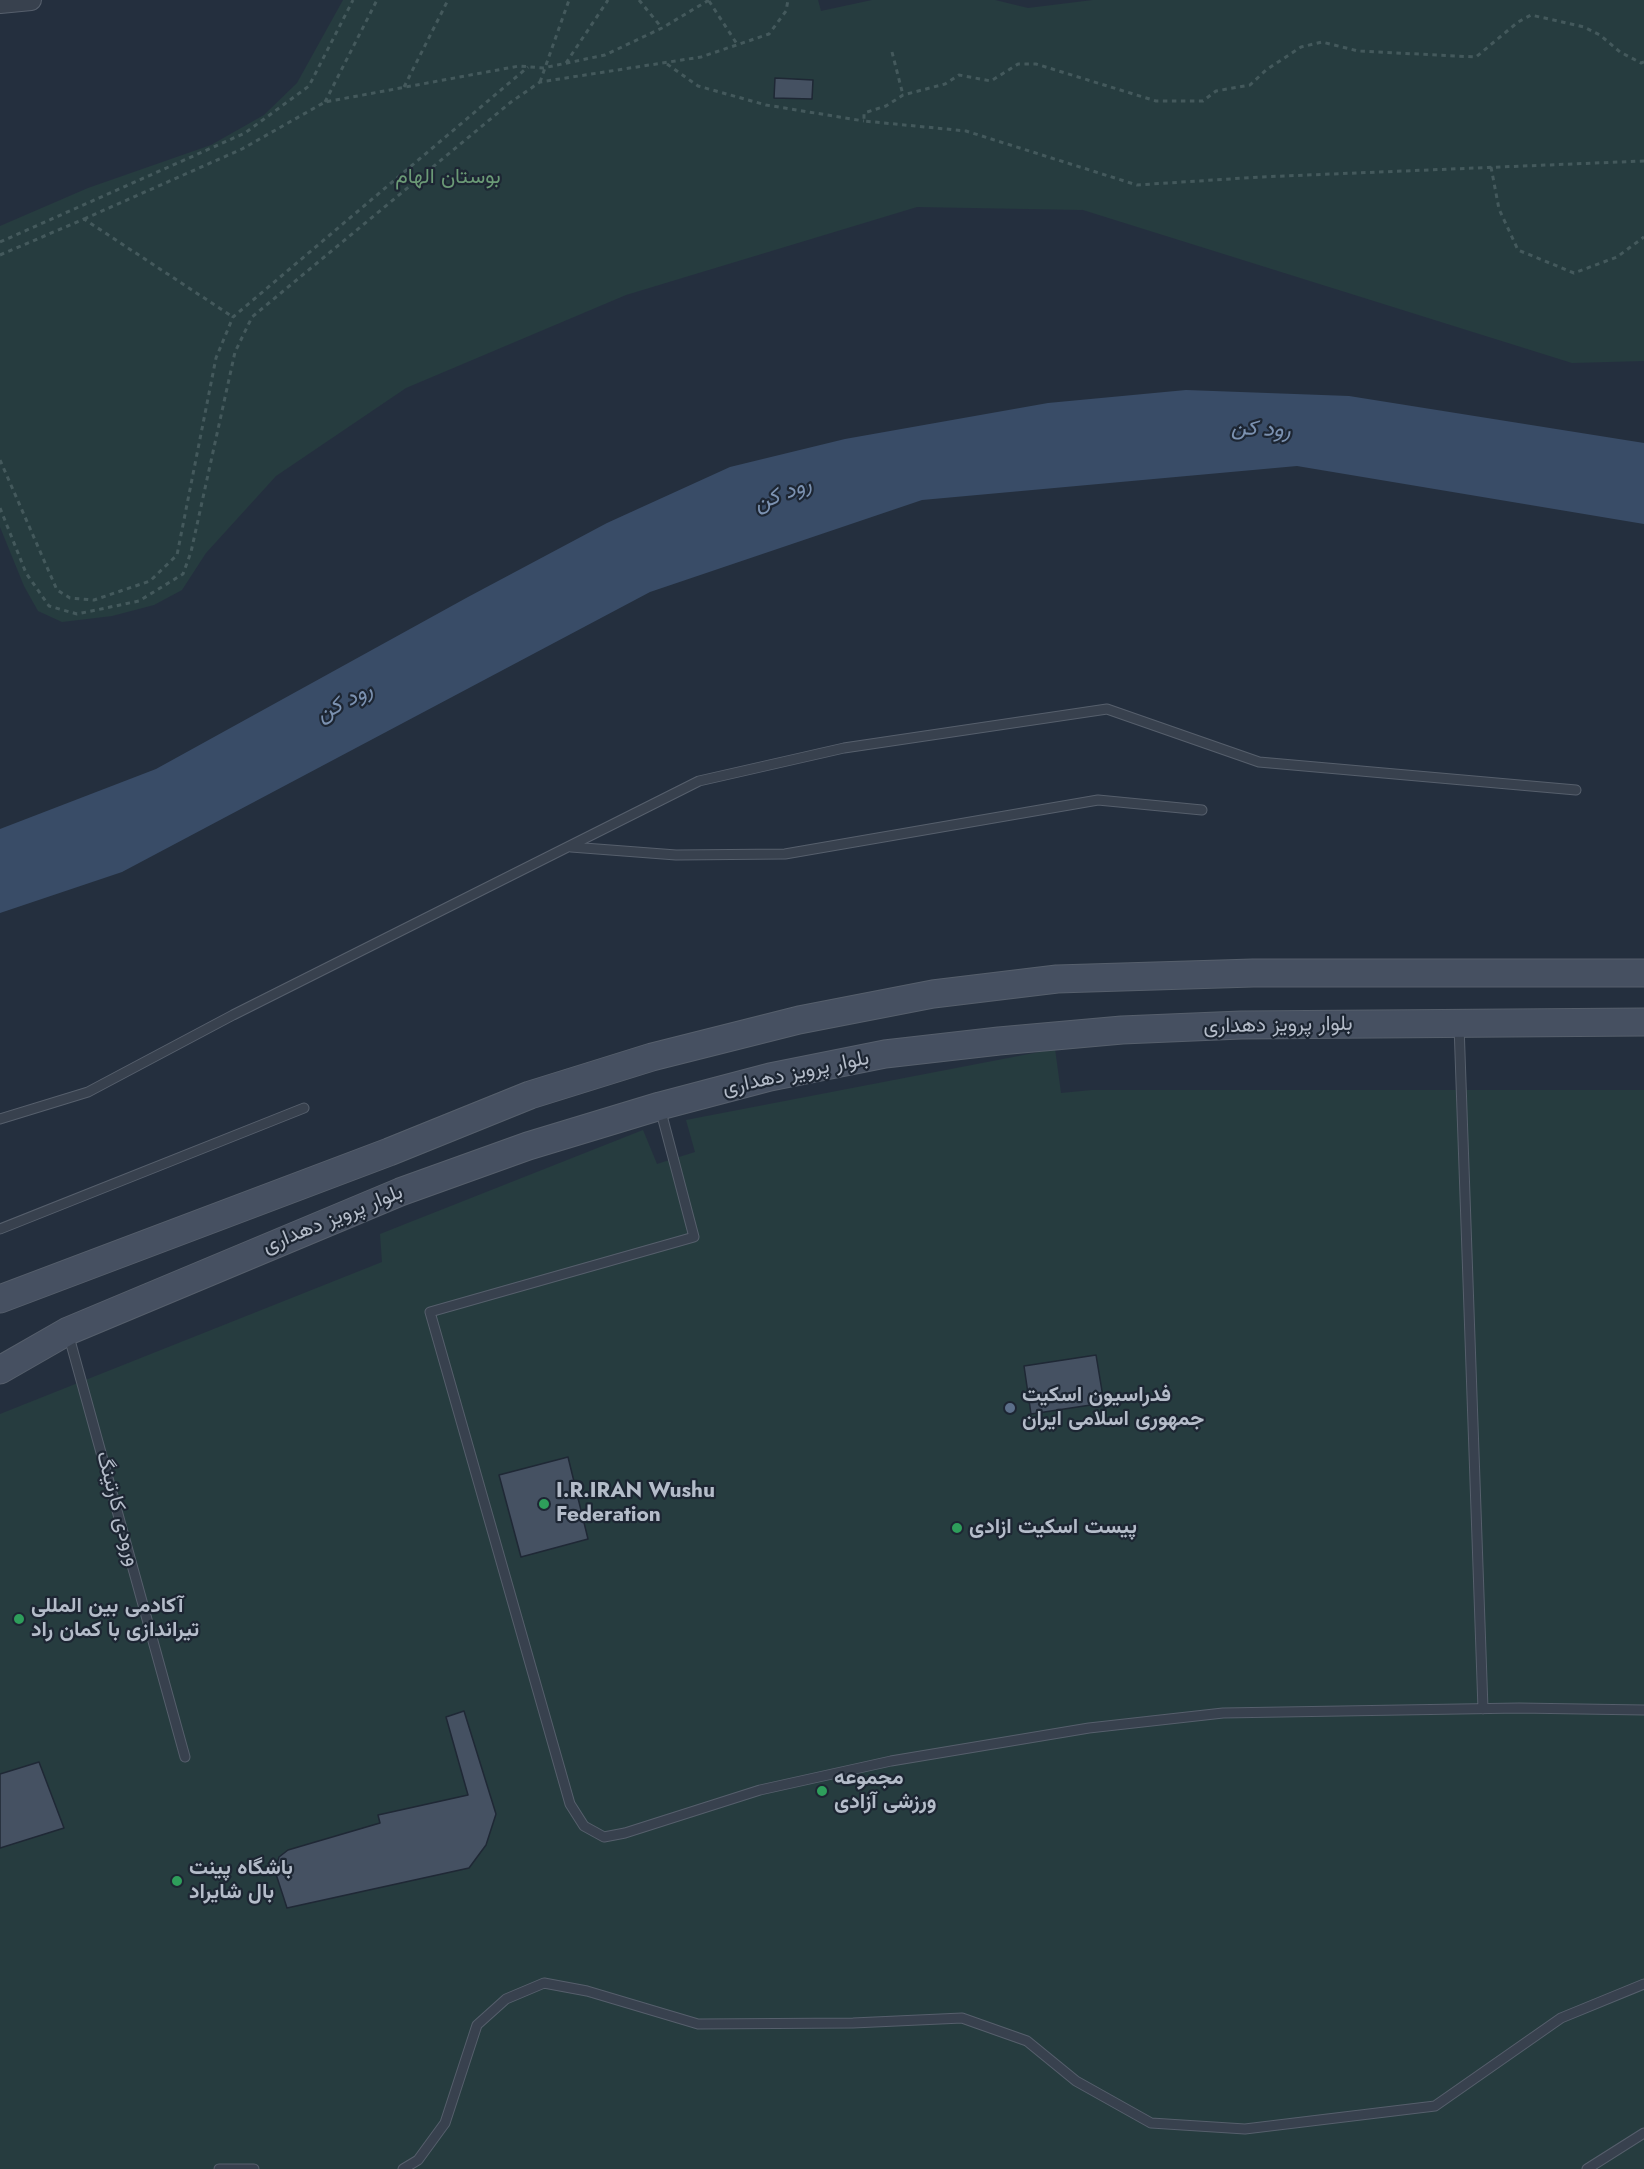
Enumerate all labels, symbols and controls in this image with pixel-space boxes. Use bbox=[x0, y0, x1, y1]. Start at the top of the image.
park label: بوستان الهام bbox=[395, 165, 501, 191]
water label: رود کن bbox=[1230, 415, 1292, 445]
water label: رود کن bbox=[750, 472, 816, 518]
water label: رود کن bbox=[312, 677, 378, 729]
street label: بلوار پرویز دهداری bbox=[1203, 1012, 1353, 1040]
street label: بلوار پرویز دهداری bbox=[720, 1046, 872, 1102]
street label: بلوار پرویز دهداری bbox=[259, 1180, 407, 1260]
place label: فدراسیون اسکیت جمهوری اسلامی ایران bbox=[1022, 1383, 1204, 1433]
marker: فدراسیون اسکیت جمهوری اسلامی ایران bbox=[1003, 1401, 1017, 1415]
street label: ورودی کارتینگ bbox=[90, 1449, 144, 1569]
place label: I.R.IRAN Wushu Federation bbox=[556, 1479, 715, 1529]
marker: I.R.IRAN Wushu Federation bbox=[537, 1497, 551, 1511]
place label: پیست اسکیت ازادی bbox=[969, 1515, 1137, 1541]
marker: پیست اسکیت ازادی bbox=[950, 1521, 964, 1535]
place label: آکادمی بین المللی تیراندازی با کمان راد bbox=[31, 1594, 199, 1644]
marker: آکادمی بین المللی تیراندازی با کمان راد bbox=[12, 1612, 26, 1626]
place label: مجموعه ورزشی آزادی bbox=[834, 1766, 937, 1816]
marker: مجموعه ورزشی آزادی bbox=[815, 1784, 829, 1798]
place label: باشگاه پینت بال شایراد bbox=[189, 1856, 293, 1906]
marker: باشگاه پینت بال شایراد bbox=[170, 1874, 184, 1888]

